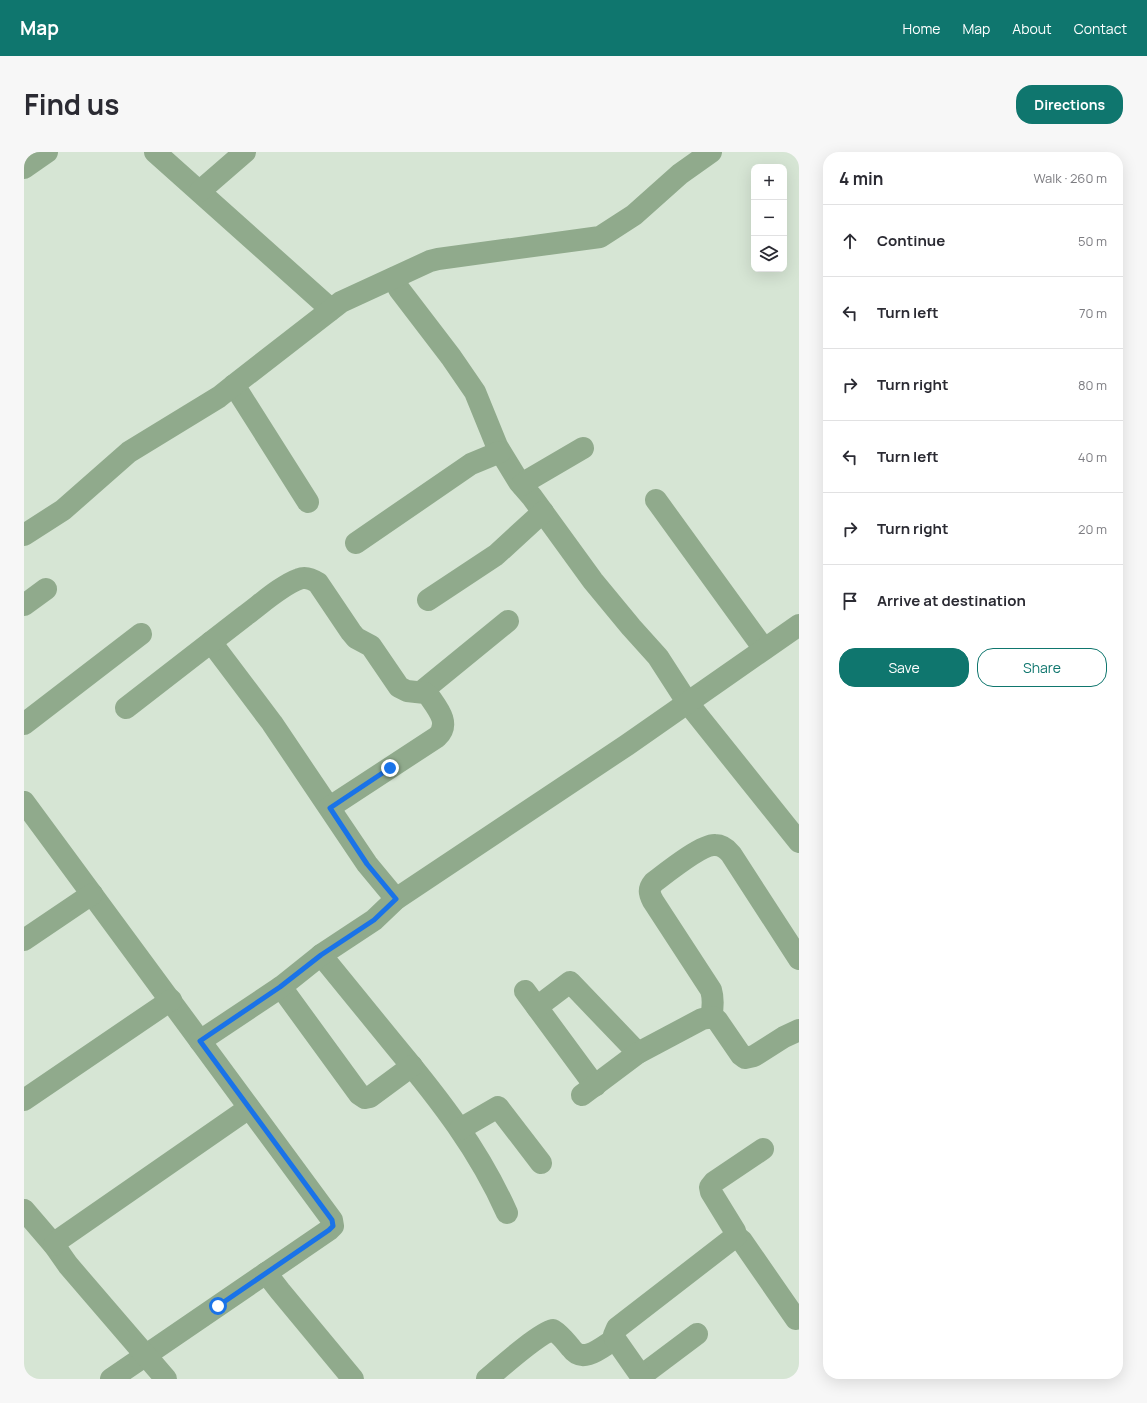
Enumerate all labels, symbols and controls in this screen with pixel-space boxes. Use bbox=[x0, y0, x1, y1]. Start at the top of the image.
text: Map bbox=[20, 15, 59, 41]
text: Home bbox=[903, 19, 940, 38]
text: Map bbox=[962, 19, 990, 38]
text: About bbox=[1012, 19, 1052, 38]
text: Contact bbox=[1074, 19, 1127, 38]
text: Find us bbox=[24, 85, 119, 123]
button: Directions bbox=[1016, 85, 1123, 124]
map controls bbox=[751, 164, 787, 272]
button: + bbox=[751, 164, 787, 200]
text: 4 min bbox=[839, 167, 883, 190]
text: Walk · 260 m bbox=[1034, 169, 1107, 187]
button: − bbox=[751, 200, 787, 236]
icon: ahead bbox=[839, 230, 861, 252]
text: Continue bbox=[877, 230, 945, 251]
text: 50 m bbox=[1078, 232, 1107, 250]
button: layers bbox=[751, 236, 787, 272]
icon: left bbox=[839, 302, 861, 324]
text: Turn left bbox=[877, 302, 939, 323]
text: 70 m bbox=[1079, 304, 1107, 322]
icon: right bbox=[839, 374, 861, 396]
text: Turn right bbox=[877, 374, 948, 395]
text: 80 m bbox=[1078, 376, 1107, 394]
icon: left bbox=[839, 446, 861, 468]
text: Turn left bbox=[877, 446, 939, 467]
text: 40 m bbox=[1078, 448, 1107, 466]
icon: right bbox=[839, 518, 861, 540]
text: Turn right bbox=[877, 518, 948, 539]
text: 20 m bbox=[1078, 520, 1107, 538]
icon: arrive bbox=[839, 590, 861, 612]
text: Arrive at destination bbox=[877, 590, 1026, 611]
button: Save bbox=[839, 648, 969, 687]
button: Share bbox=[977, 648, 1107, 687]
route end bbox=[381, 759, 399, 777]
route start bbox=[209, 1297, 227, 1315]

